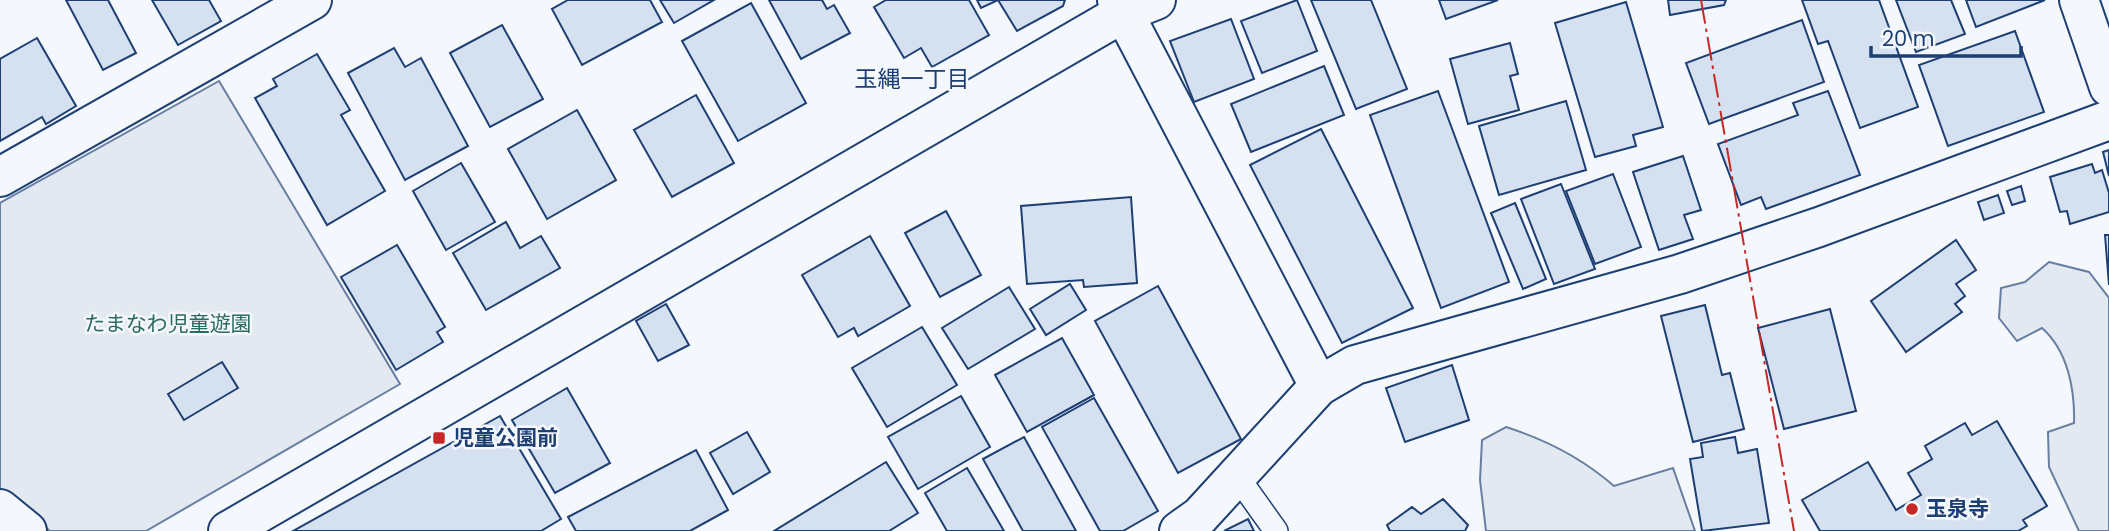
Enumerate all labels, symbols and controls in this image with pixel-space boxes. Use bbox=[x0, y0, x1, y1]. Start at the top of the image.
scale bar bbox=[1871, 14, 2022, 58]
text: 20 m bbox=[1882, 24, 1935, 53]
district label: 玉縄一丁目 bbox=[855, 63, 970, 95]
park label: たまなわ児童遊園 bbox=[84, 309, 252, 338]
place label: 児童公園前 bbox=[453, 423, 558, 452]
marker: 児童公園前 bbox=[431, 430, 447, 446]
place label: 玉泉寺 bbox=[1926, 494, 1989, 523]
marker: 玉泉寺 bbox=[1904, 501, 1920, 517]

